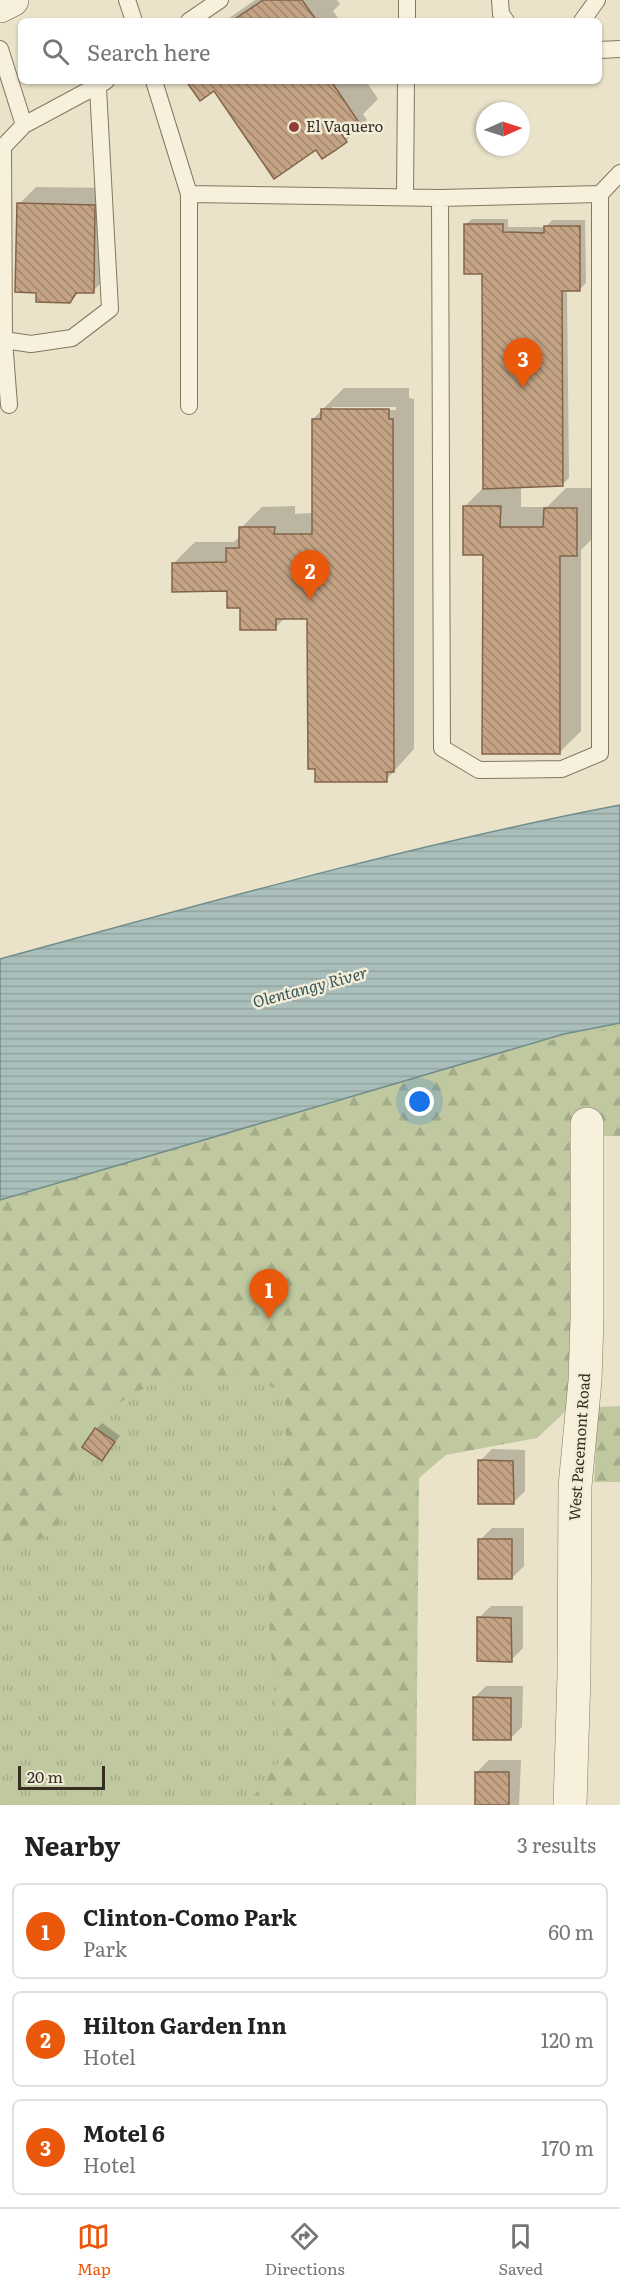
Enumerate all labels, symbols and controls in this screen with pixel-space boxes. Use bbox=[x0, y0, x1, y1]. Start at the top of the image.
search box bbox=[18, 18, 602, 84]
icon: search bbox=[39, 35, 72, 68]
text: Search here bbox=[87, 35, 210, 68]
north arrow bbox=[476, 102, 530, 156]
place label: El Vaquero bbox=[306, 114, 383, 137]
marker: El Vaquero bbox=[287, 120, 301, 134]
pin: 3 bbox=[504, 338, 542, 388]
pin: 2 bbox=[290, 550, 330, 600]
water label: Olentangy River bbox=[250, 959, 370, 1013]
your location bbox=[405, 1087, 434, 1116]
pin: 1 bbox=[250, 1270, 288, 1319]
street label: West Pacemont Road bbox=[562, 1372, 595, 1522]
scale bar bbox=[18, 1763, 105, 1790]
text: 20 m bbox=[27, 1764, 63, 1788]
text: Nearby bbox=[24, 1825, 120, 1864]
text: 3 results bbox=[517, 1829, 596, 1859]
text: Clinton-Como Park bbox=[83, 1900, 297, 1933]
text: 1 bbox=[41, 1916, 50, 1946]
text: 60 m bbox=[548, 1916, 594, 1946]
text: Park bbox=[83, 1933, 127, 1963]
text: Hilton Garden Inn bbox=[83, 2008, 287, 2041]
text: 2 bbox=[40, 2024, 51, 2054]
text: 120 m bbox=[541, 2024, 594, 2054]
text: Hotel bbox=[83, 2041, 136, 2071]
text: Motel 6 bbox=[83, 2116, 165, 2149]
text: 3 bbox=[40, 2132, 51, 2162]
text: 170 m bbox=[541, 2132, 594, 2162]
text: Hotel bbox=[83, 2149, 136, 2179]
tab: Map bbox=[77, 2220, 111, 2280]
tab: Directions bbox=[265, 2220, 345, 2280]
tab: Saved bbox=[499, 2220, 543, 2280]

